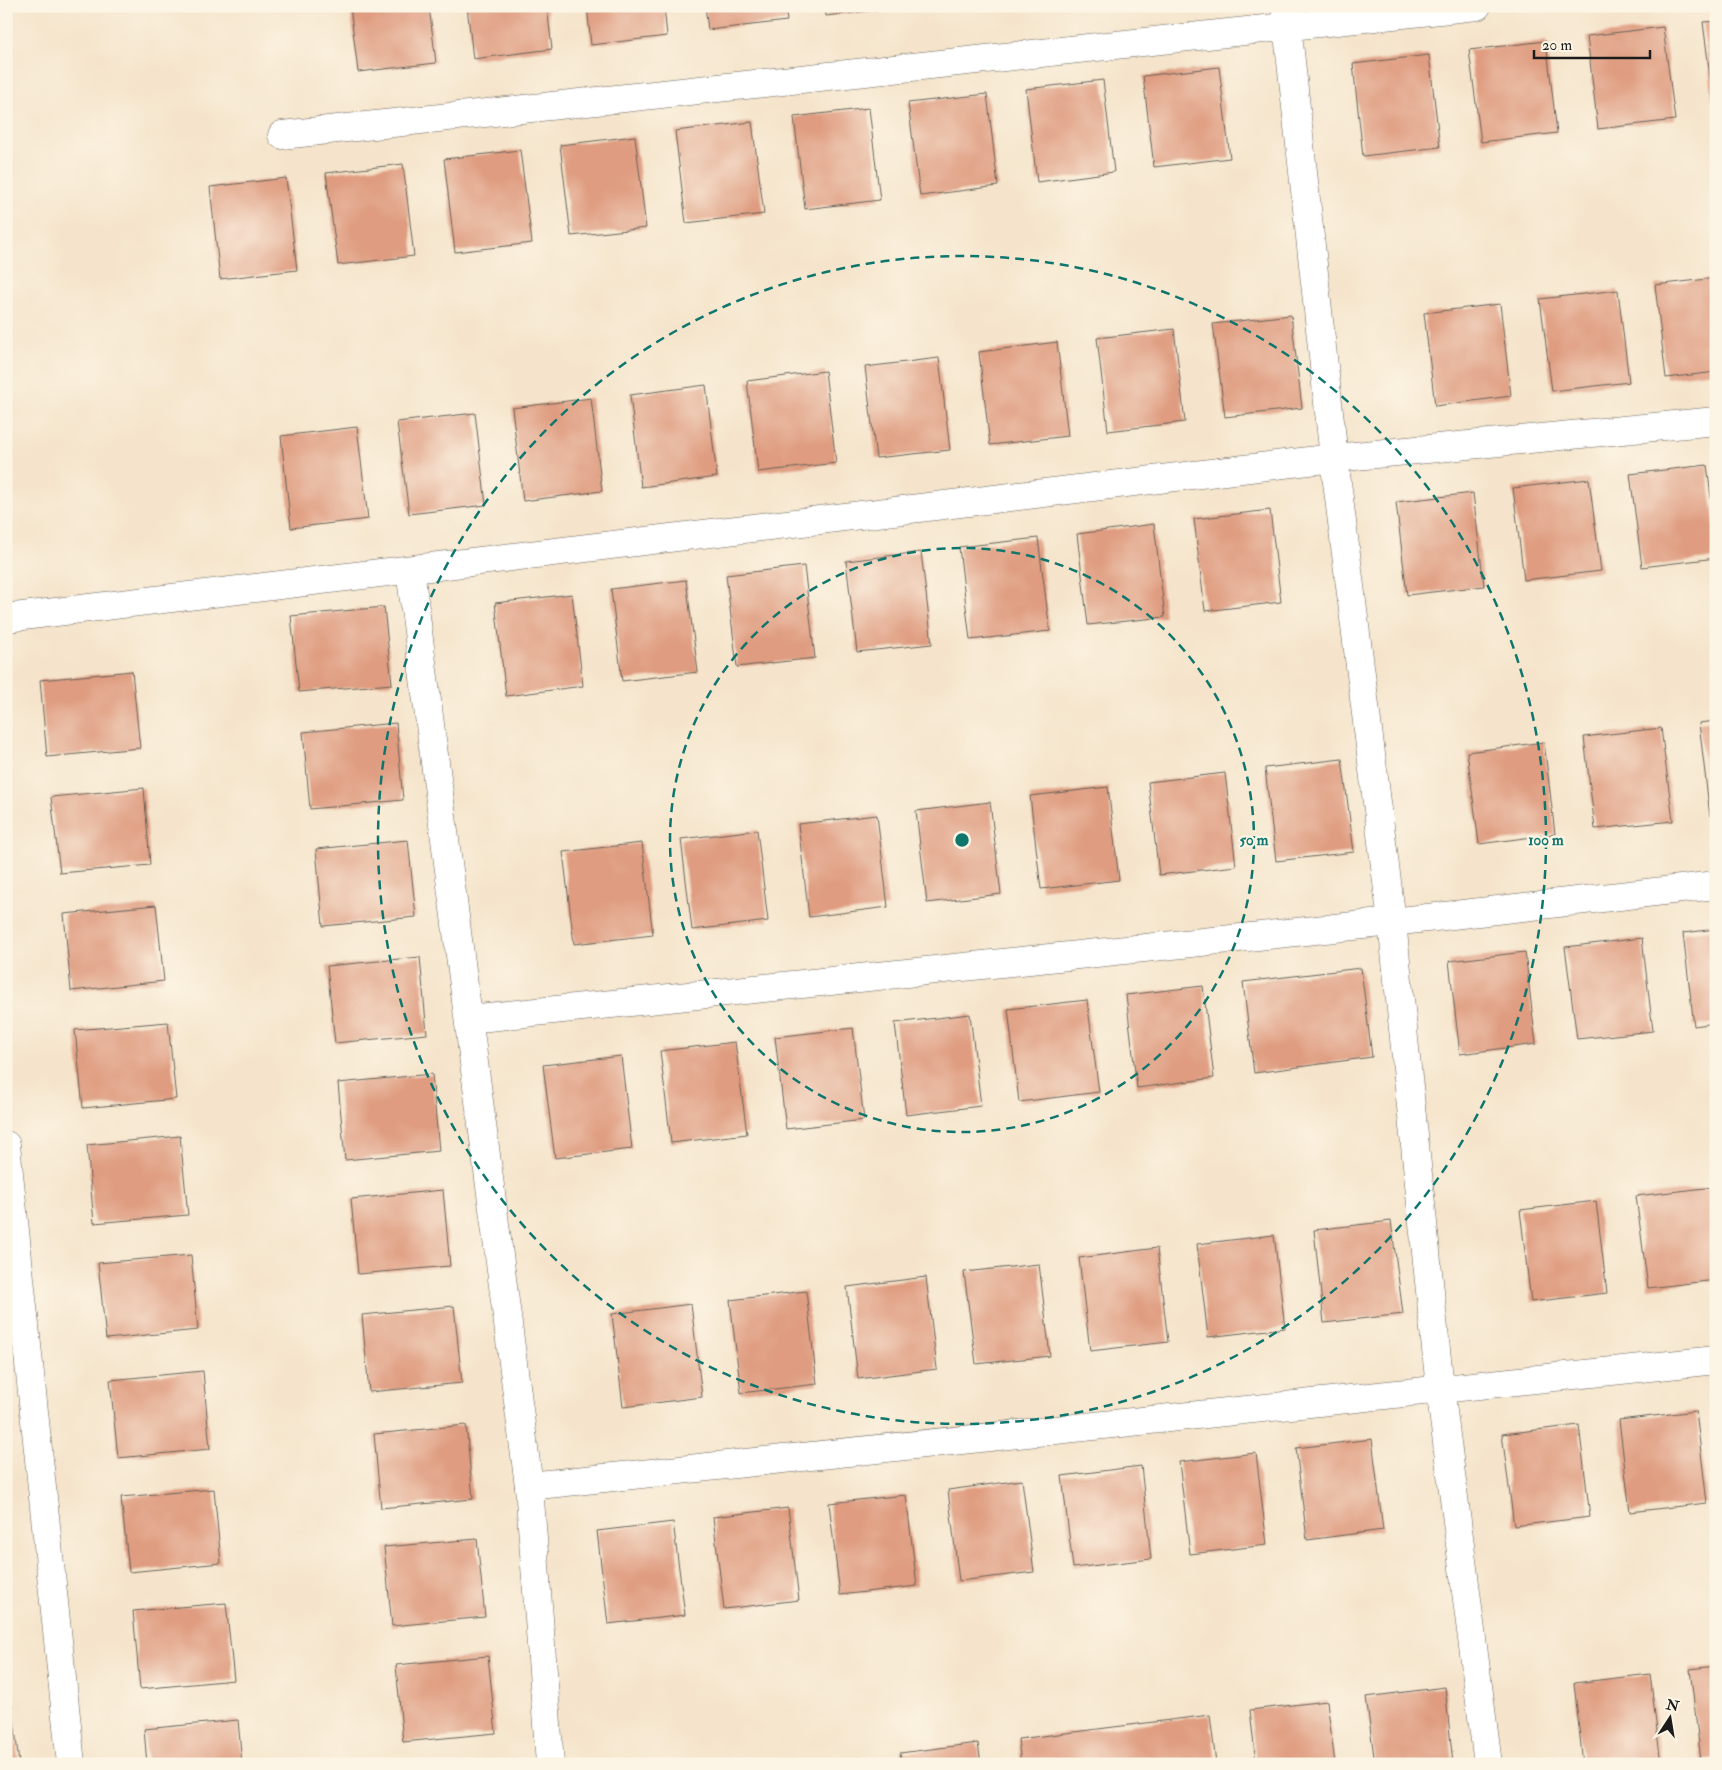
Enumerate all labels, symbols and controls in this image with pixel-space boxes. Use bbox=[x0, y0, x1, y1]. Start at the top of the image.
scale bar bbox=[1534, 28, 1651, 60]
text: 20 m bbox=[1542, 36, 1572, 55]
centre of rings bbox=[953, 831, 971, 849]
text: 50 m bbox=[1240, 831, 1269, 850]
text: 100 m bbox=[1528, 831, 1564, 850]
north arrow bbox=[1644, 1692, 1694, 1742]
text: N bbox=[1664, 1696, 1681, 1715]

